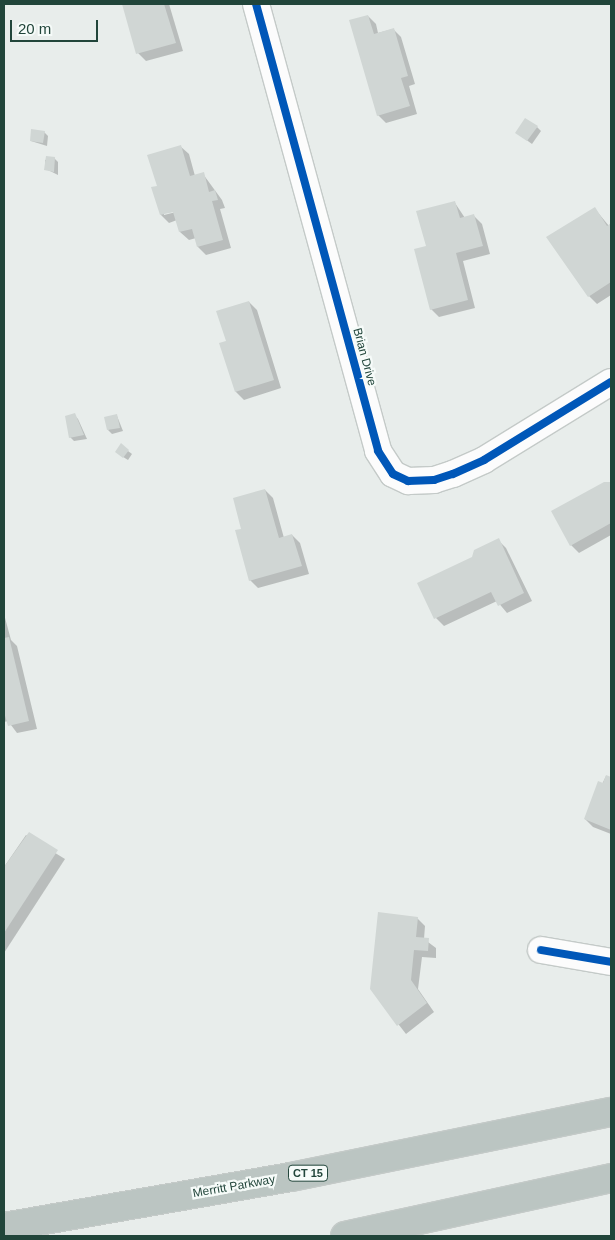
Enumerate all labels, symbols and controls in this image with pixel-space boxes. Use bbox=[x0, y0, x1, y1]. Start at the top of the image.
scale bar bbox=[12, 10, 100, 42]
text: 20 m bbox=[18, 20, 51, 37]
street label: Brian Drive bbox=[349, 326, 379, 388]
road number: CT 15 bbox=[288, 1164, 328, 1182]
street label: Merritt Parkway bbox=[192, 1173, 276, 1201]

